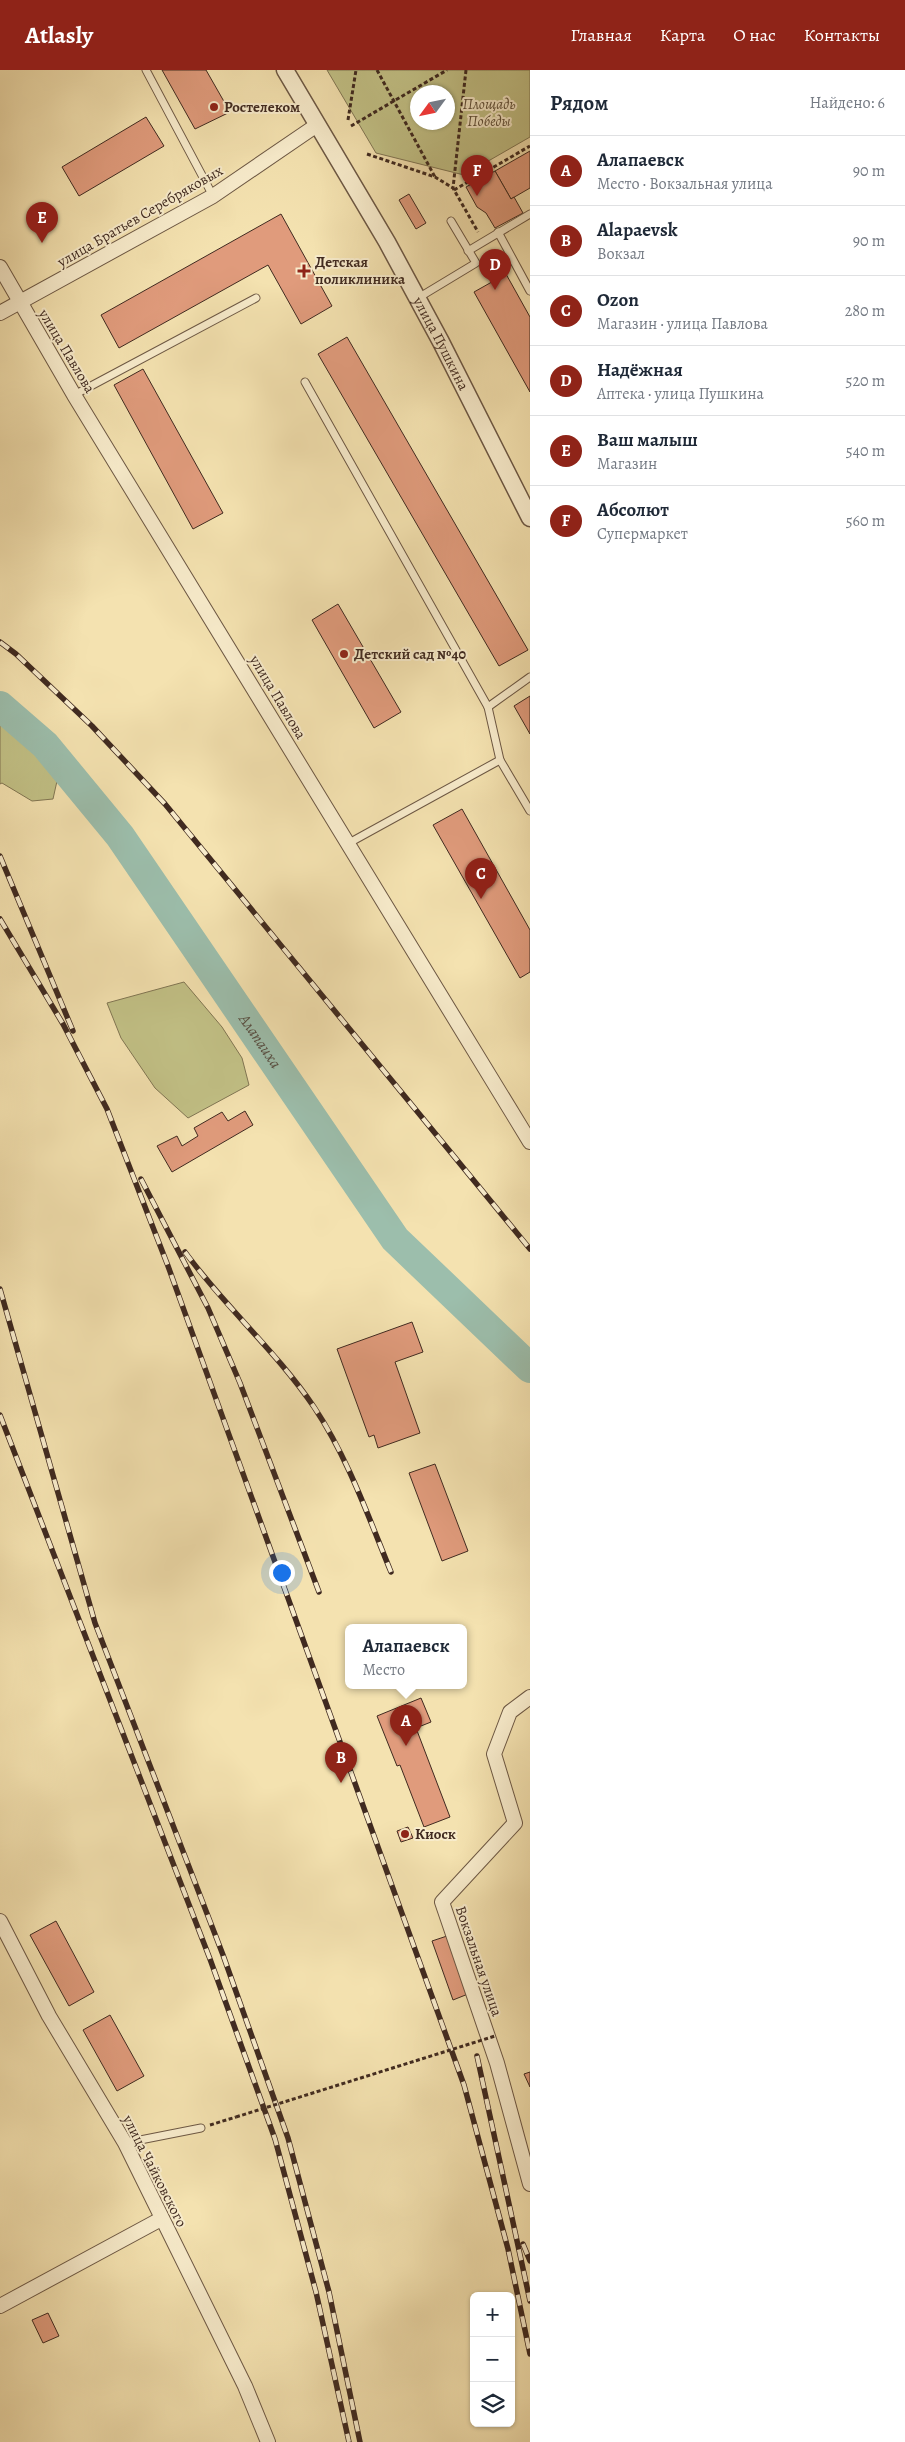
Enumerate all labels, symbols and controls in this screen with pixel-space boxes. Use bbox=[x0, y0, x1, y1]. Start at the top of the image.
text: Atlasly bbox=[25, 19, 93, 51]
text: Главная bbox=[571, 23, 632, 47]
text: Карта bbox=[660, 23, 705, 47]
text: О нас bbox=[733, 23, 776, 47]
text: Контакты bbox=[804, 23, 880, 47]
north arrow bbox=[410, 85, 455, 130]
text: Рядом bbox=[550, 89, 608, 117]
text: Найдено: 6 bbox=[810, 92, 885, 114]
park label: Площадь Победы bbox=[462, 94, 516, 131]
place label: Ростелеком bbox=[224, 97, 300, 117]
marker: Ростелеком bbox=[208, 101, 220, 113]
text: Алапаевск bbox=[597, 147, 684, 173]
pin: F bbox=[461, 155, 493, 196]
street label: улица Братьев Серебряковых bbox=[53, 160, 227, 272]
text: A bbox=[561, 160, 571, 182]
text: 90 m bbox=[853, 160, 885, 182]
text: Место · Вокзальная улица bbox=[597, 173, 773, 195]
pin: E bbox=[26, 202, 58, 243]
text: Alapaevsk bbox=[597, 217, 678, 243]
text: B bbox=[561, 230, 571, 252]
text: 90 m bbox=[853, 230, 885, 252]
text: Вокзал bbox=[597, 243, 645, 265]
pin: D bbox=[479, 249, 511, 290]
place label: Детская поликлиника bbox=[315, 252, 406, 289]
marker: Детская поликлиника bbox=[297, 264, 311, 278]
text: Ozon bbox=[597, 287, 639, 313]
street label: улица Пушкина bbox=[408, 292, 474, 394]
text: C bbox=[561, 300, 571, 322]
text: 280 m bbox=[845, 300, 885, 322]
street label: улица Павлова bbox=[34, 304, 100, 397]
text: Магазин · улица Павлова bbox=[597, 313, 768, 335]
text: Надёжная bbox=[597, 357, 683, 383]
text: D bbox=[560, 370, 572, 392]
text: 520 m bbox=[846, 370, 885, 392]
text: Аптека · улица Пушкина bbox=[597, 383, 764, 405]
text: Ваш малыш bbox=[597, 427, 698, 453]
text: E bbox=[561, 440, 571, 462]
text: 540 m bbox=[846, 440, 885, 462]
text: Магазин bbox=[597, 453, 657, 475]
text: Абсолют bbox=[597, 497, 669, 523]
text: F bbox=[562, 510, 570, 532]
text: 560 m bbox=[846, 510, 885, 532]
text: Супермаркет bbox=[597, 523, 688, 545]
place label: Детский сад №40 bbox=[354, 644, 467, 664]
marker: Детский сад №40 bbox=[338, 648, 350, 660]
street label: улица Павлова bbox=[245, 650, 311, 743]
pin: C bbox=[465, 858, 497, 899]
water label: Алапаиха bbox=[233, 1009, 287, 1073]
your location bbox=[269, 1560, 295, 1586]
popup bbox=[345, 1624, 467, 1689]
text: Алапаевск bbox=[362, 1633, 450, 1659]
text: Место bbox=[362, 1659, 405, 1681]
pin: A bbox=[390, 1705, 422, 1746]
pin: B bbox=[325, 1742, 357, 1783]
place label: Киоск bbox=[415, 1824, 456, 1844]
marker: Киоск bbox=[399, 1828, 411, 1840]
street label: Вокзальная улица bbox=[451, 1903, 507, 2019]
street label: улица Чайковского bbox=[118, 2111, 192, 2230]
map controls bbox=[470, 2292, 515, 2427]
button: + bbox=[470, 2292, 515, 2337]
button: − bbox=[470, 2337, 515, 2382]
button: layers bbox=[470, 2382, 515, 2427]

